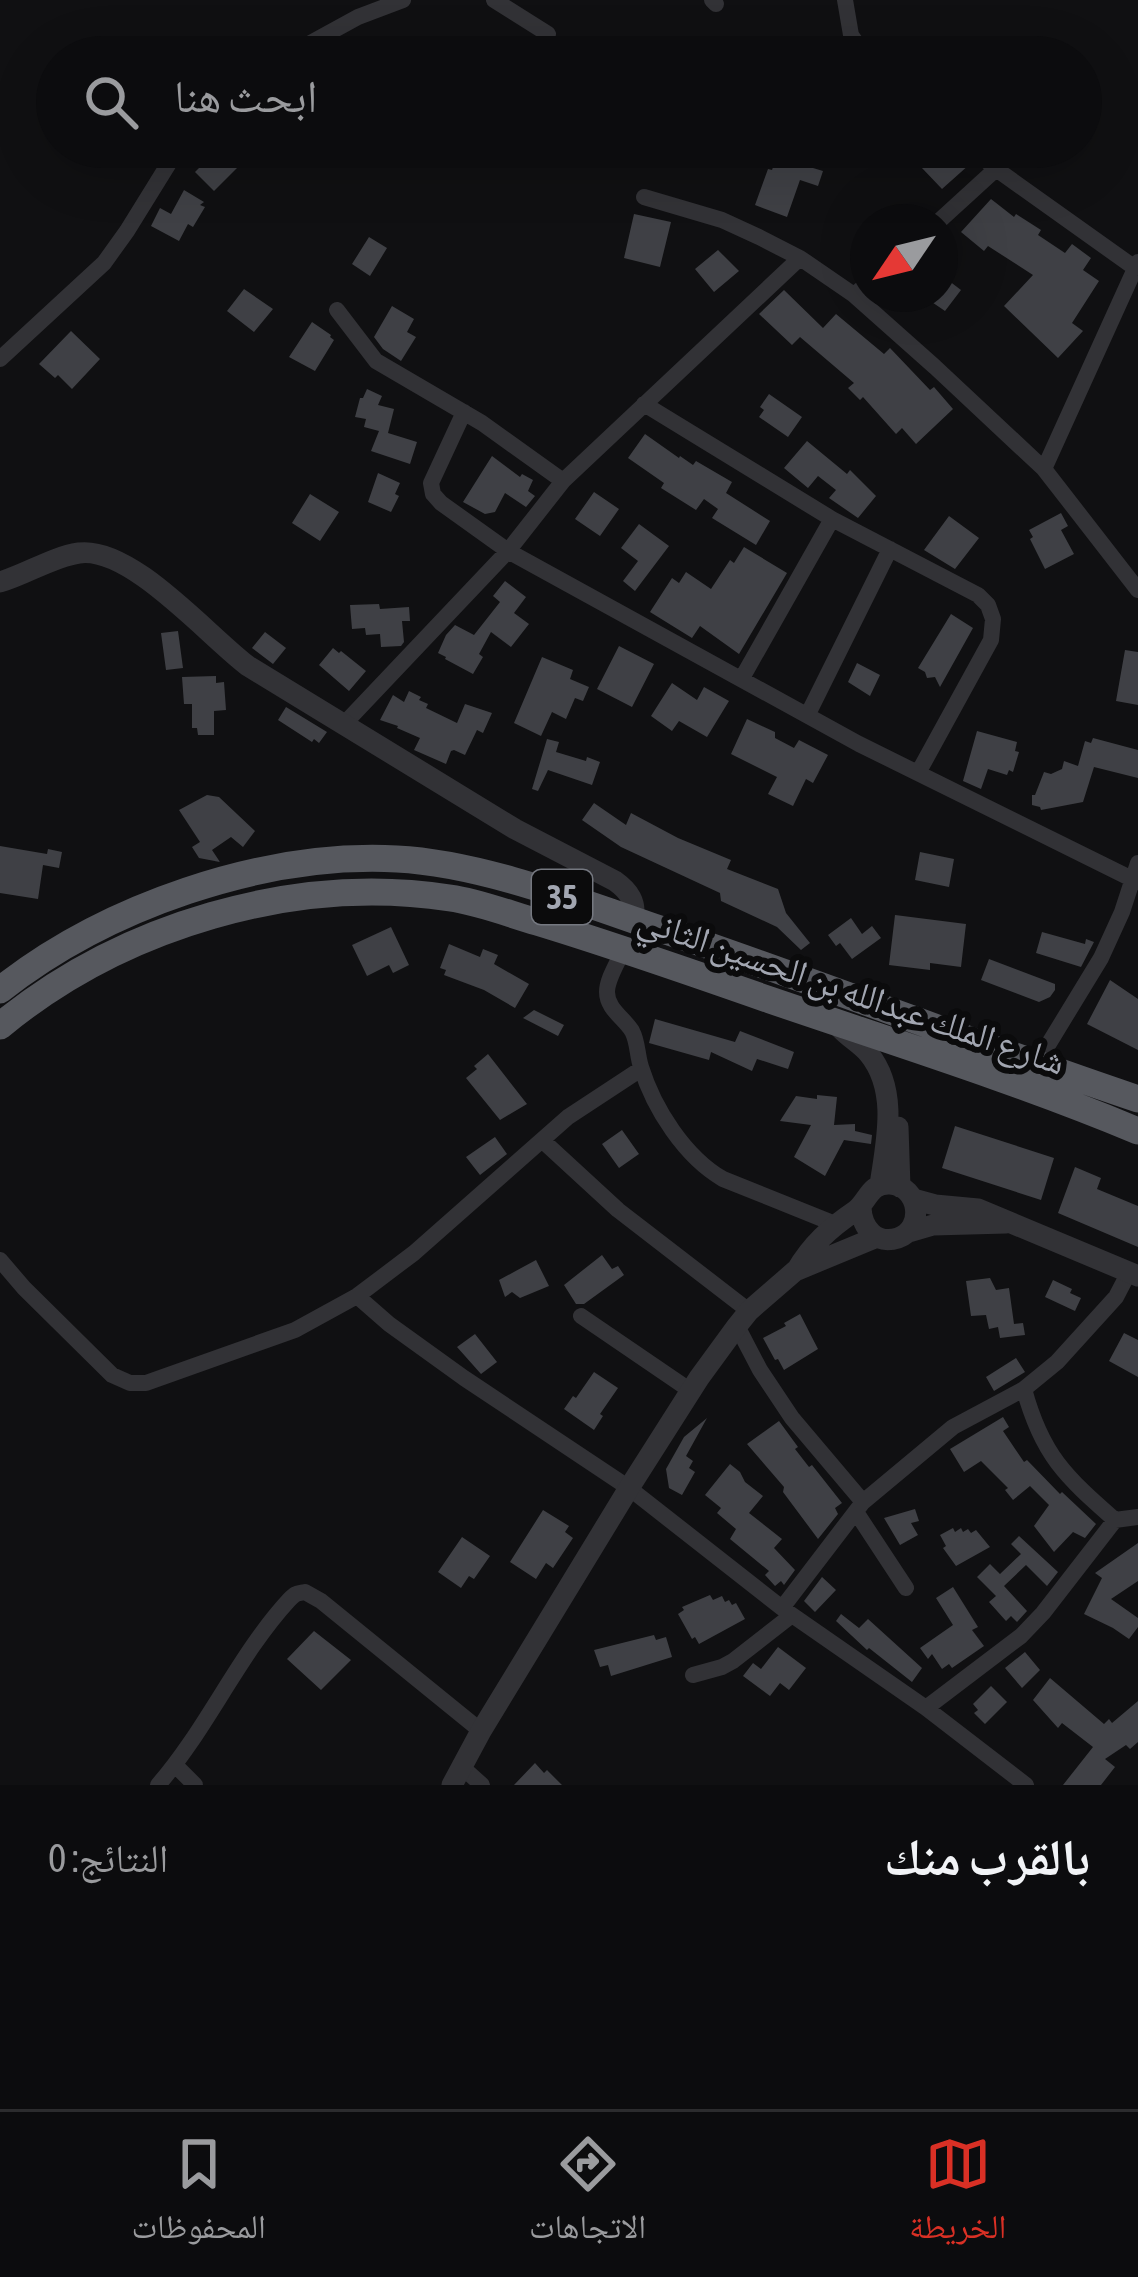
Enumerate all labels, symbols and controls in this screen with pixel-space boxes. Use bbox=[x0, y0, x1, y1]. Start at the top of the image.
search box bbox=[36, 36, 1102, 168]
icon: search bbox=[78, 69, 144, 135]
text: ابحث هنا bbox=[174, 70, 317, 122]
north arrow bbox=[850, 204, 958, 312]
road number: 35 bbox=[532, 870, 592, 924]
street label: شارع الملك عبدالله بن الحسين الثاني bbox=[631, 897, 1071, 1091]
text: بالقرب منك bbox=[884, 1827, 1090, 1886]
text: النتائج: 0 bbox=[48, 1836, 168, 1880]
tab: المحفوظات bbox=[132, 2131, 266, 2259]
tab: الاتجاهات bbox=[529, 2131, 646, 2259]
tab: الخريطة bbox=[909, 2131, 1006, 2259]

